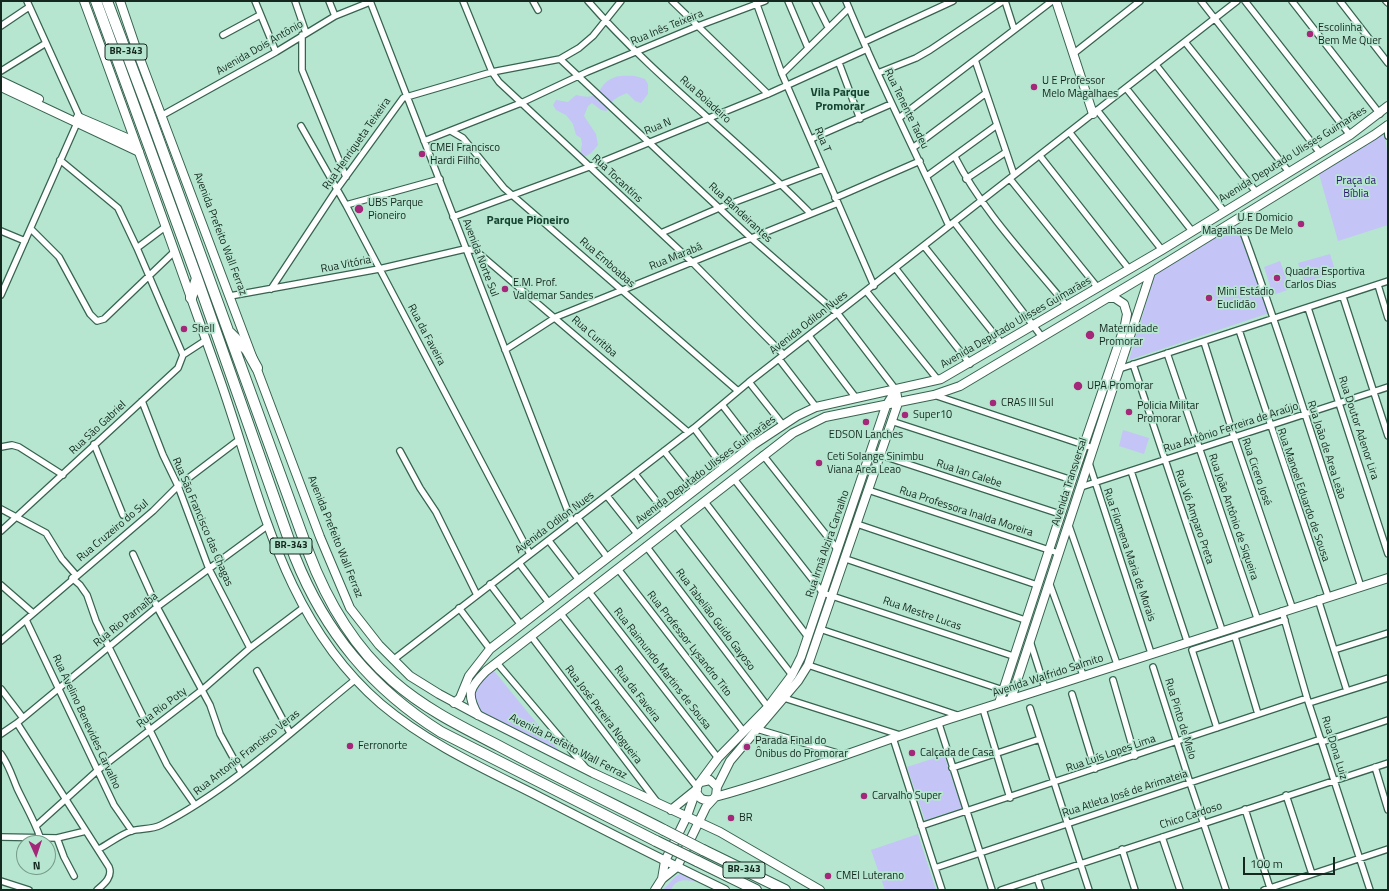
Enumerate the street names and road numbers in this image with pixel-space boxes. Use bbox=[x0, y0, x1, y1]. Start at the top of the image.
street label: Rua Inês Teixeira bbox=[629, 7, 705, 49]
street label: Avenida Dois Antônio bbox=[214, 18, 306, 78]
road number: BR-343 bbox=[105, 44, 147, 60]
street label: Rua Tenente Tadeu bbox=[881, 67, 931, 151]
street label: Rua Boiadeiro bbox=[677, 74, 733, 126]
street label: Rua Henriqueta Teixeira bbox=[320, 95, 394, 193]
street label: Avenida Deputado Ulisses Guimarães bbox=[1217, 104, 1369, 206]
street label: Rua N bbox=[643, 116, 673, 138]
street label: Rua T bbox=[811, 125, 833, 155]
street label: Rua Tocantins bbox=[589, 152, 645, 206]
street label: Avenida Prefeito Wall Ferraz bbox=[190, 171, 250, 297]
street label: Rua Bandeirantes bbox=[705, 180, 775, 246]
street label: Avenida Norte Sul bbox=[459, 217, 501, 299]
street label: Rua Emboabas bbox=[577, 235, 637, 291]
street label: Rua Marabá bbox=[648, 240, 704, 274]
street label: Rua Vitória bbox=[320, 254, 372, 276]
street label: Avenida Deputado Ulisses Guimarães bbox=[938, 274, 1094, 372]
street label: Avenida Odilon Nues bbox=[767, 288, 851, 358]
street label: Rua da Faveira bbox=[404, 302, 448, 368]
street label: Rua Curitiba bbox=[569, 314, 619, 360]
street label: Rua Doutor Adenor Lira bbox=[1335, 375, 1381, 481]
street label: Rua São Gabriel bbox=[67, 398, 129, 458]
street label: Rua João de Area Leão bbox=[1304, 399, 1348, 501]
street label: Rua Antônio Ferreira de Araújo bbox=[1162, 400, 1300, 456]
street label: Avenida Deputado Ulisses Guimarães bbox=[633, 413, 779, 527]
street label: Rua Manoel Eduardo de Sousa bbox=[1274, 426, 1332, 564]
street label: Avenida Transversal bbox=[1050, 436, 1090, 528]
street label: Rua Cicero José bbox=[1238, 436, 1274, 508]
street label: Rua João Antônio de Siqueira bbox=[1205, 452, 1261, 582]
street label: Rua São Francisco das Chagas bbox=[169, 456, 235, 588]
street label: Rua Ian Calebe bbox=[935, 457, 1003, 491]
street label: Rua Vó Amparo Preta bbox=[1172, 468, 1216, 566]
street label: Avenida Prefeito Wall Ferraz bbox=[304, 474, 366, 600]
street label: Rua Professora Inalda Moreira bbox=[897, 484, 1035, 540]
street label: Rua Filomena Maria de Morais bbox=[1100, 487, 1158, 623]
street label: Avenida Odilon Nues bbox=[513, 489, 597, 557]
street label: Rua Irmã Alzira Carvalho bbox=[803, 489, 853, 599]
street label: Rua Cruzeiro do Sul bbox=[75, 497, 151, 565]
road number: BR-343 bbox=[270, 538, 312, 554]
street label: Rua Tabelião Guido Gayoso bbox=[672, 566, 758, 674]
street label: Rua Professor Lysandro Tito bbox=[644, 589, 734, 699]
street label: Rua Rio Parnaíba bbox=[91, 590, 161, 650]
street label: Rua Mestre Lucas bbox=[881, 594, 963, 634]
street label: Rua Raimundo Martins de Sousa bbox=[610, 606, 714, 732]
street label: Rua Avelino Benevides Carvalho bbox=[49, 652, 123, 792]
street label: Avenida Walfrido Salmito bbox=[991, 652, 1105, 700]
street label: Rua José Pereira Nogueira bbox=[562, 663, 644, 767]
street label: Rua da Faveira bbox=[611, 663, 663, 725]
street label: Rua Pinto de Melo bbox=[1161, 677, 1199, 761]
street label: Rua Rio Poty bbox=[134, 685, 190, 731]
street label: Rua Antonio Francisco Veras bbox=[191, 707, 303, 799]
street label: Avenida Prefeito Wall Ferraz bbox=[507, 712, 629, 782]
street label: Rua Dona Luiz bbox=[1318, 715, 1350, 781]
street label: Rua Luís Lopes Lima bbox=[1065, 732, 1157, 776]
street label: Rua Atleta José de Arimateia bbox=[1061, 767, 1189, 821]
street label: Chico Cardoso bbox=[1158, 800, 1224, 832]
road number: BR-343 bbox=[723, 862, 765, 878]

